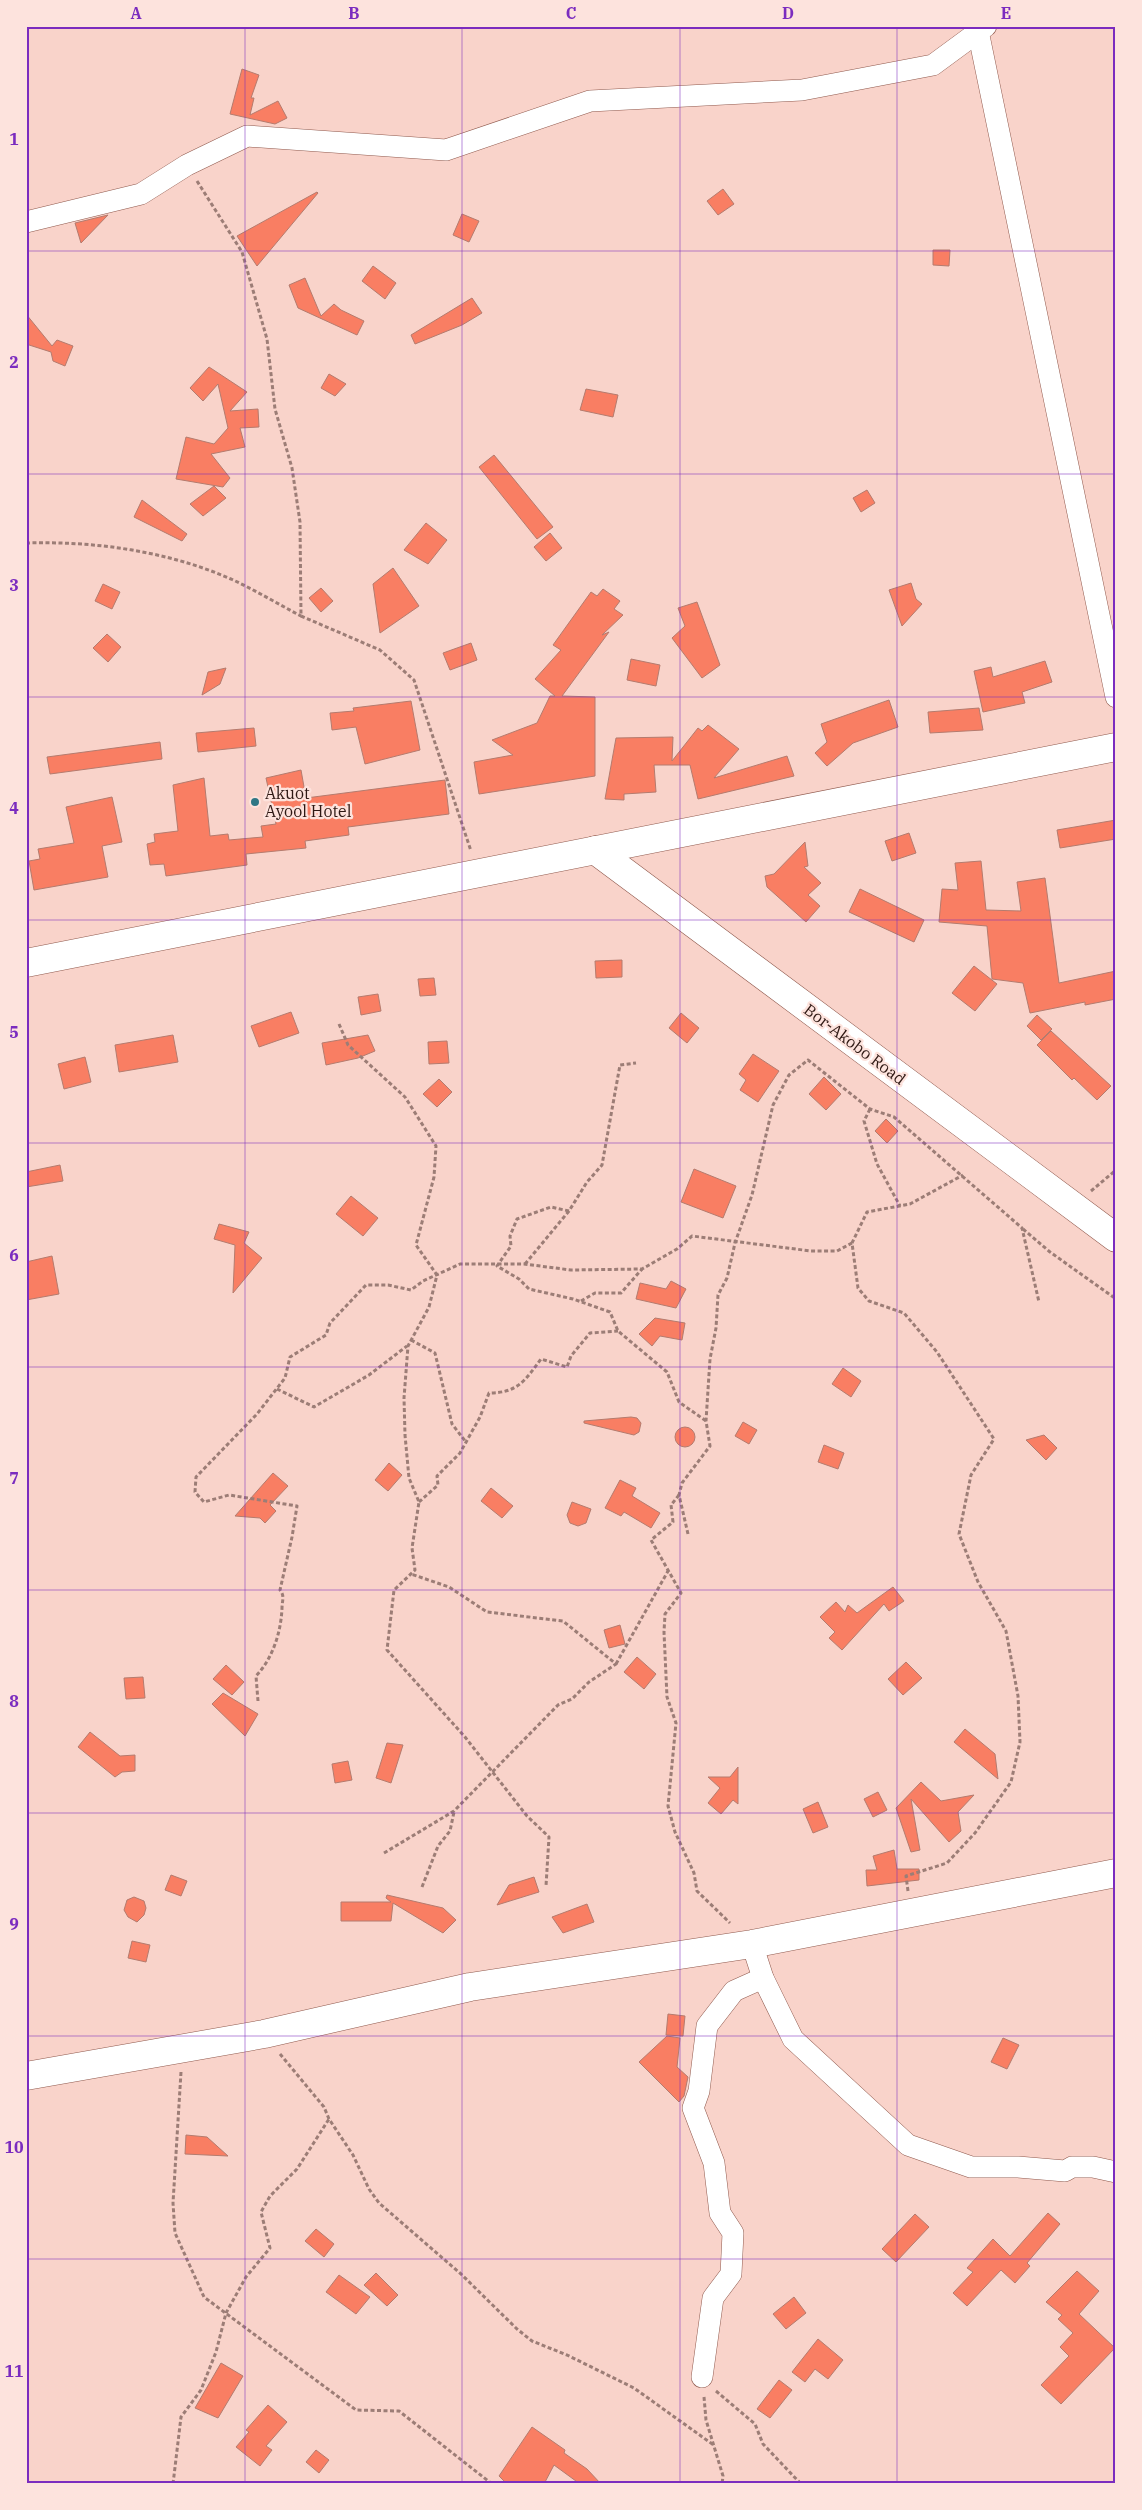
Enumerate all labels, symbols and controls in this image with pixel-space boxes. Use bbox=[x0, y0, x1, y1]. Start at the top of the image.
text: A bbox=[130, 3, 142, 23]
text: B bbox=[348, 3, 360, 23]
text: C bbox=[566, 3, 576, 23]
text: D bbox=[782, 3, 794, 23]
text: E bbox=[1001, 3, 1011, 23]
text: 1 bbox=[9, 129, 19, 149]
text: 2 bbox=[9, 352, 19, 372]
text: 3 bbox=[9, 575, 19, 595]
place label: Akuot Ayool Hotel bbox=[265, 783, 352, 821]
marker: Akuot Ayool Hotel bbox=[249, 796, 261, 808]
text: 4 bbox=[9, 798, 19, 818]
street label: Bor-Akobo Road bbox=[800, 999, 910, 1089]
text: 5 bbox=[9, 1022, 19, 1042]
text: 6 bbox=[9, 1245, 19, 1265]
text: 7 bbox=[9, 1468, 19, 1488]
text: 8 bbox=[9, 1691, 19, 1711]
text: 9 bbox=[9, 1914, 19, 1934]
text: 10 bbox=[4, 2137, 24, 2157]
text: 11 bbox=[4, 2361, 24, 2381]

